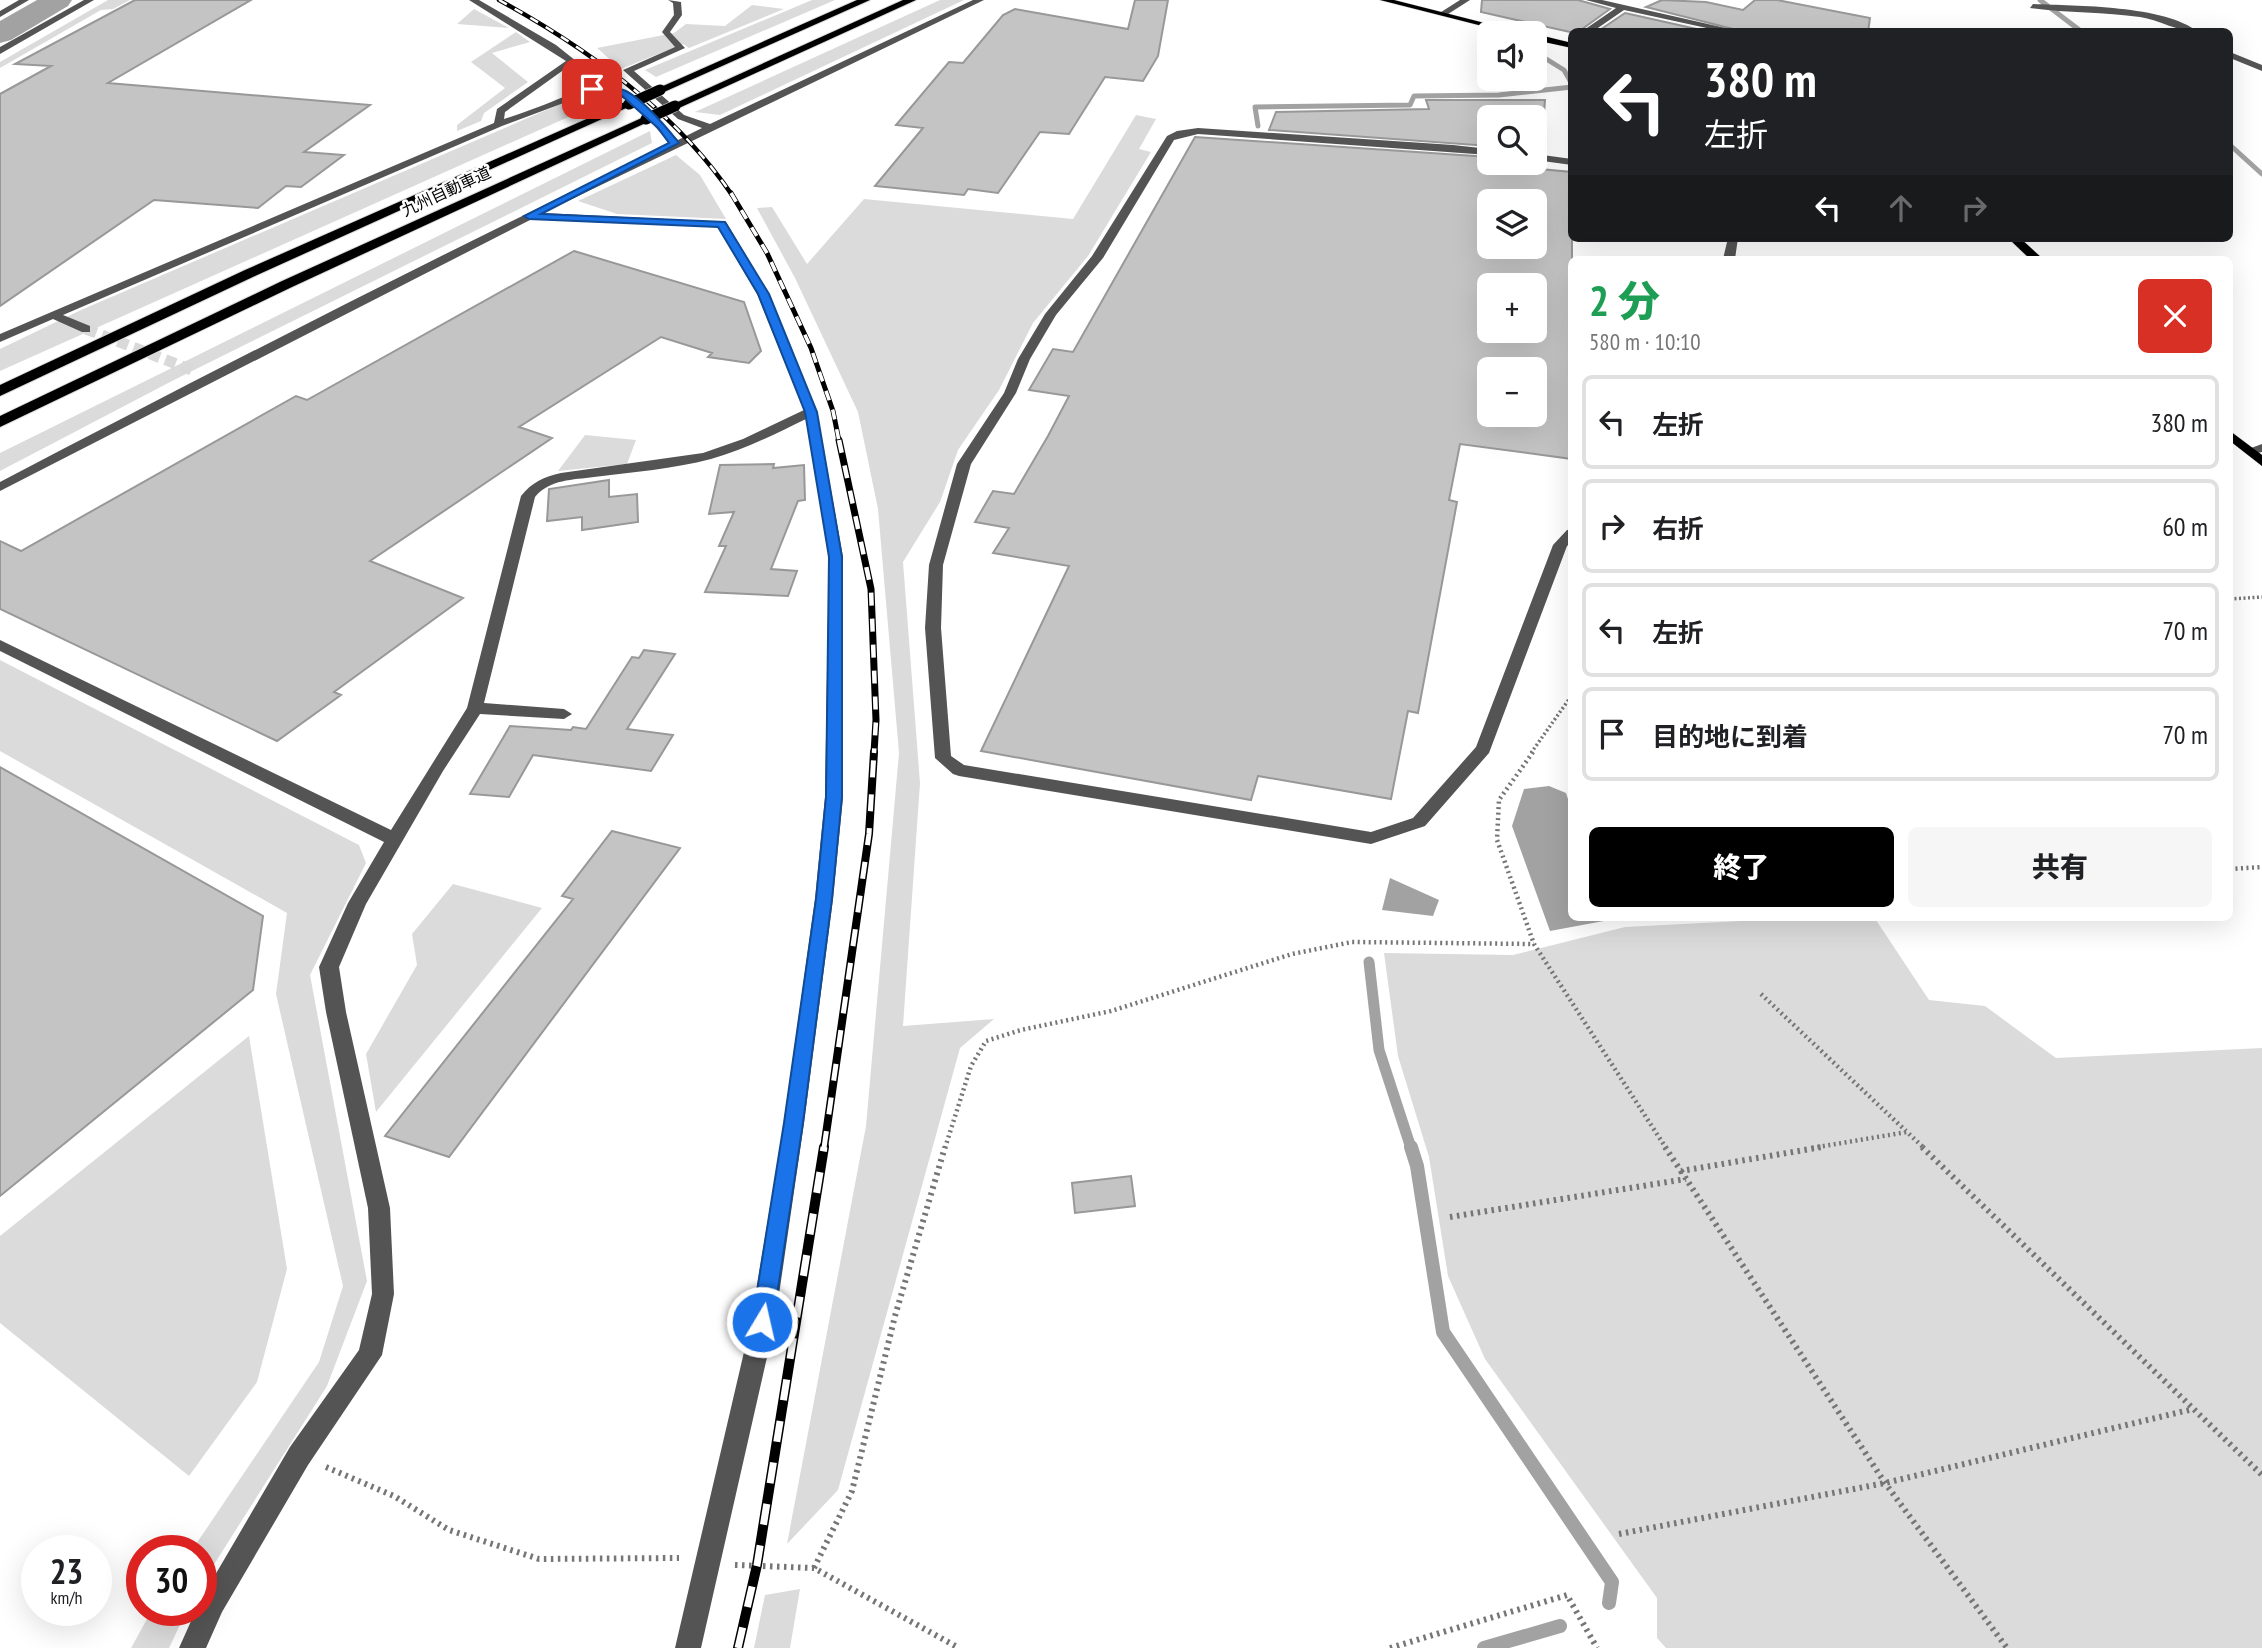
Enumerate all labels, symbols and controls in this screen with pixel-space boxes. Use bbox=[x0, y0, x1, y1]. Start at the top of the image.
map controls bbox=[1477, 21, 1547, 427]
button: sound bbox=[1477, 21, 1547, 91]
text: 380 m bbox=[1704, 47, 1817, 111]
icon: left bbox=[1589, 56, 1680, 147]
pin bbox=[562, 59, 622, 119]
icon: arrive bbox=[573, 70, 611, 108]
button: search bbox=[1477, 105, 1547, 175]
text: 左折 bbox=[1704, 113, 1768, 155]
street label: 九州自動車道 bbox=[398, 162, 494, 220]
button: layers bbox=[1477, 189, 1547, 259]
icon: left bbox=[1809, 189, 1847, 227]
icon: ahead bbox=[1882, 189, 1920, 227]
icon: right bbox=[1955, 189, 1993, 227]
button: + bbox=[1477, 273, 1547, 343]
text: 2 分 bbox=[1589, 273, 1660, 328]
button: close bbox=[2138, 279, 2212, 353]
text: 580 m · 10:10 bbox=[1589, 327, 1701, 356]
button: − bbox=[1477, 357, 1547, 427]
icon: left bbox=[1593, 403, 1631, 441]
text: 380 m bbox=[2150, 406, 2208, 439]
text: 左折 bbox=[1652, 408, 1704, 441]
icon: right bbox=[1593, 507, 1631, 545]
text: 60 m bbox=[2162, 510, 2208, 543]
text: 右折 bbox=[1652, 512, 1704, 545]
icon: left bbox=[1593, 611, 1631, 649]
text: 70 m bbox=[2162, 614, 2208, 647]
text: 左折 bbox=[1652, 616, 1704, 649]
icon: arrive bbox=[1593, 715, 1631, 753]
text: 70 m bbox=[2162, 718, 2208, 751]
text: 目的地に到着 bbox=[1652, 720, 1808, 753]
button: 終了 bbox=[1589, 827, 1894, 907]
button: 共有 bbox=[1908, 827, 2212, 907]
position arrow bbox=[725, 1285, 799, 1359]
speed limit sign: 30 bbox=[126, 1535, 217, 1626]
text: 23 bbox=[50, 1548, 83, 1594]
text: km/h bbox=[51, 1586, 82, 1609]

